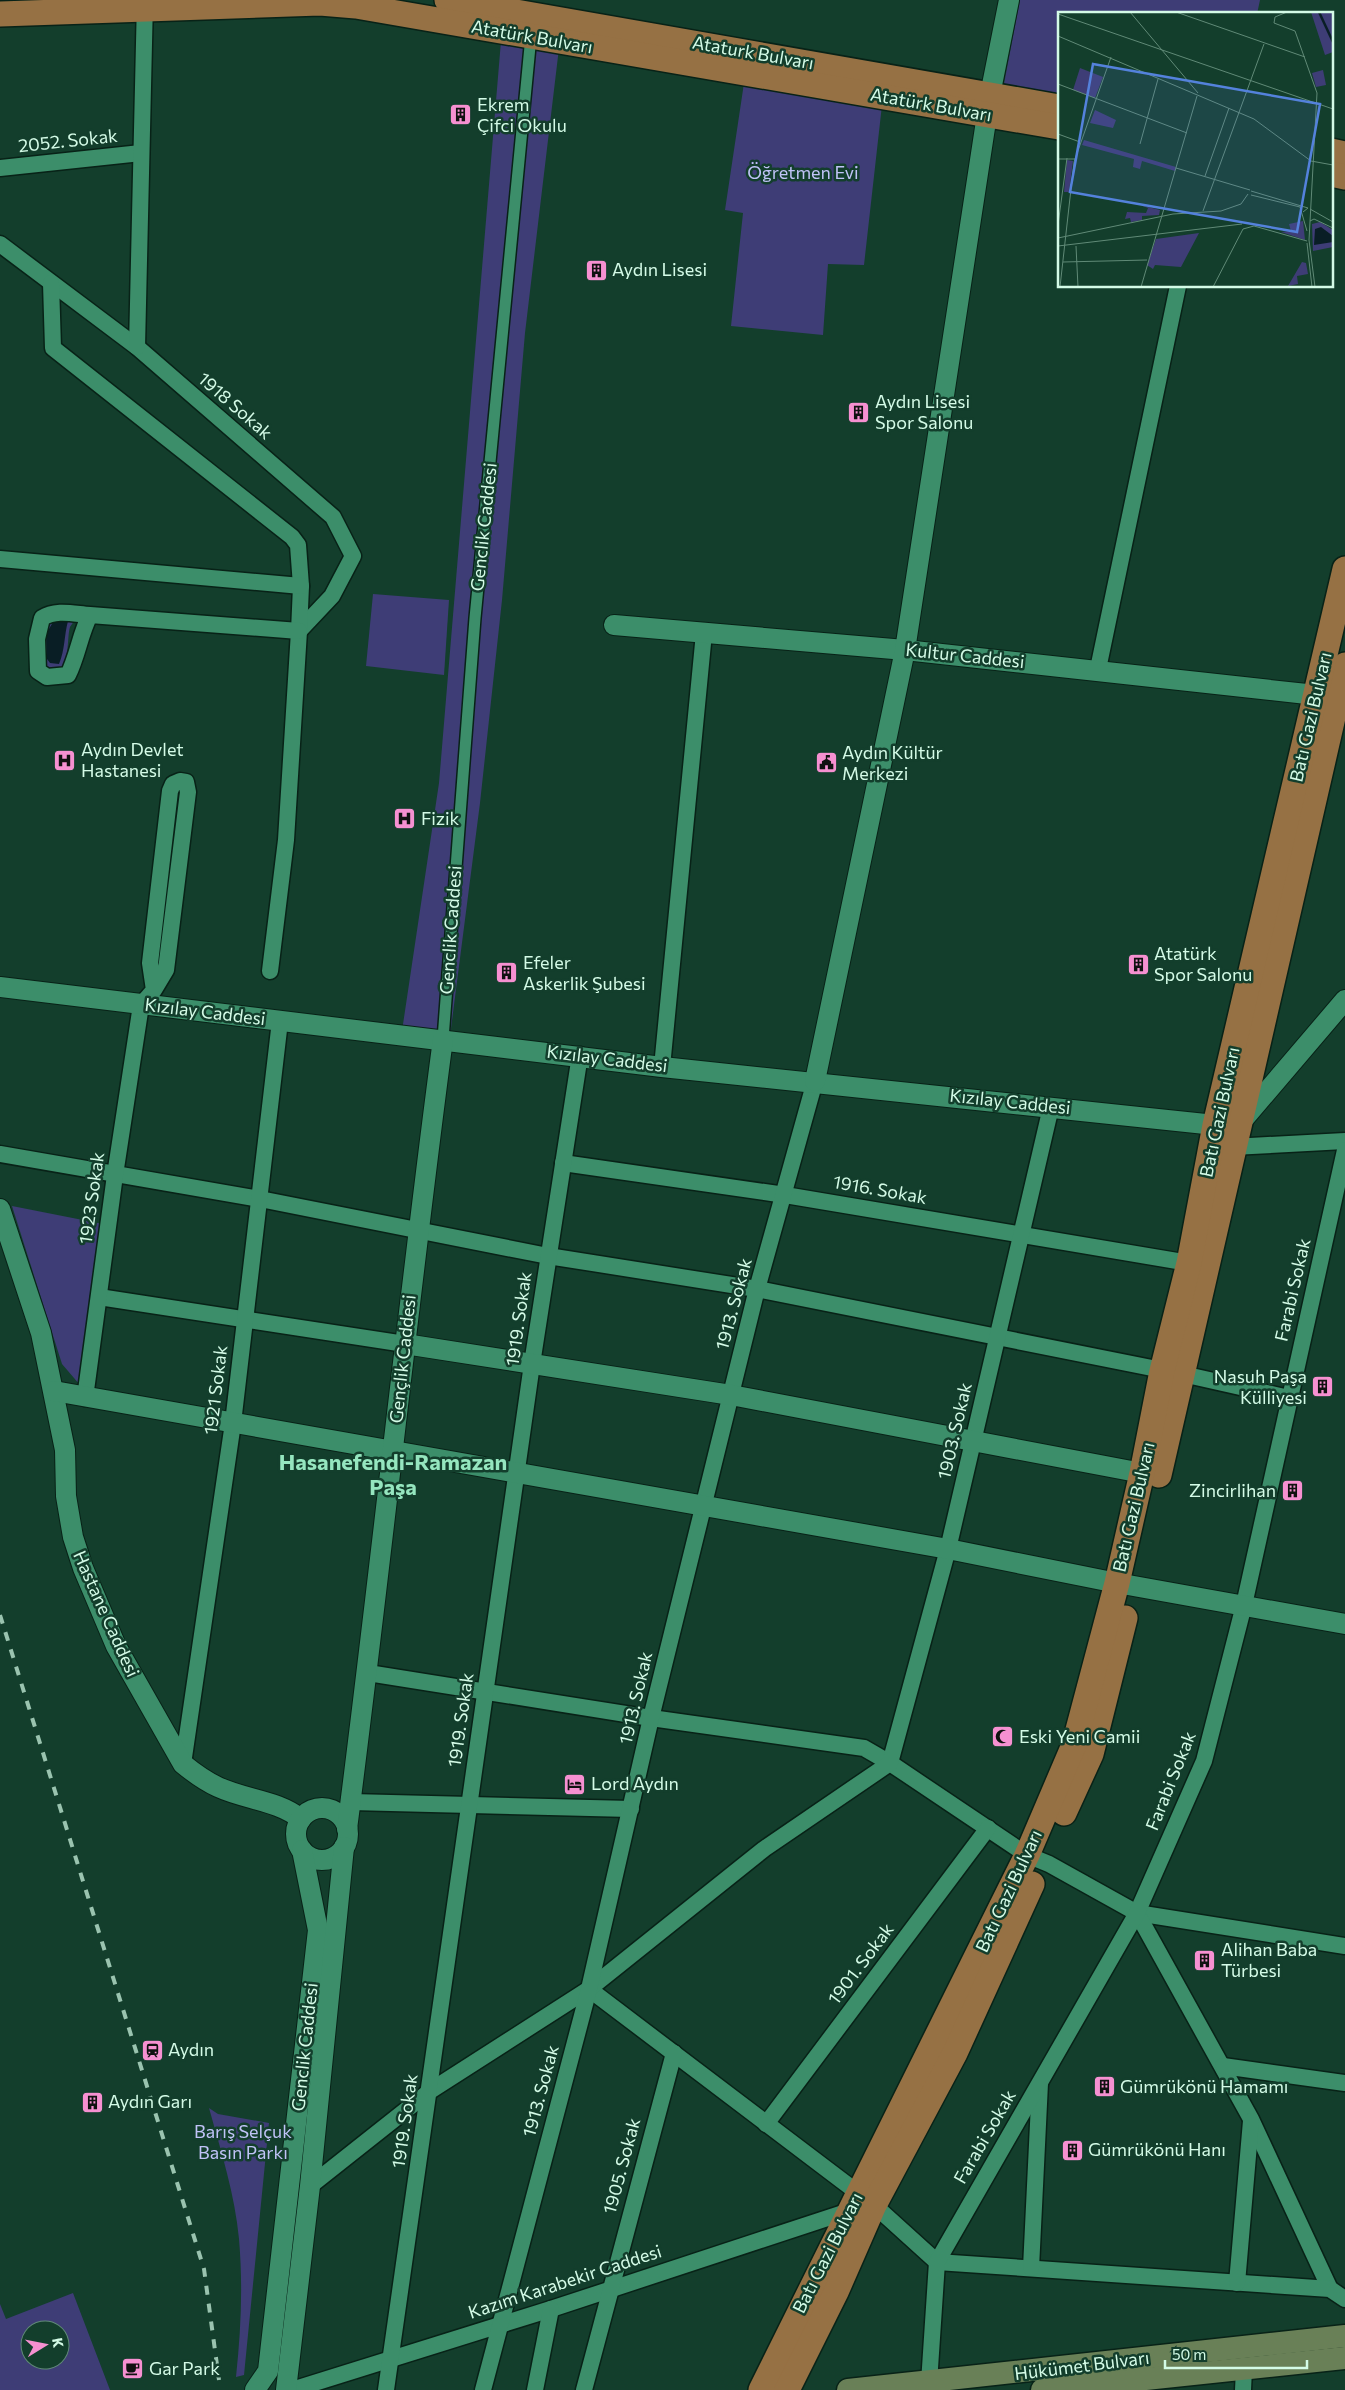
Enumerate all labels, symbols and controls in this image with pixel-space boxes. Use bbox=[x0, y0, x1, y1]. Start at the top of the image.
inset map bbox=[1058, 12, 1332, 288]
street label: Atatürk Bulvarı bbox=[470, 15, 595, 58]
street label: Ataturk Bulvarı bbox=[691, 31, 816, 74]
street label: Atatürk Bulvarı bbox=[869, 83, 994, 126]
place label: Ekrem Çifci Okulu bbox=[477, 93, 567, 136]
building icon: Ekrem Çifci Okulu bbox=[449, 103, 473, 127]
street label: 2052. Sokak bbox=[17, 124, 119, 156]
park label: Öğretmen Evi bbox=[747, 161, 859, 183]
building icon: Aydın Lisesi bbox=[584, 258, 608, 282]
place label: Aydın Lisesi bbox=[612, 258, 707, 280]
street label: 1918 Sokak bbox=[194, 367, 277, 444]
place label: Aydın Lisesi Spor Salonu bbox=[875, 390, 973, 433]
building icon: Aydın Lisesi Spor Salonu bbox=[847, 400, 871, 424]
street label: Genclik Caddesi bbox=[465, 462, 501, 592]
street label: Kultur Caddesi bbox=[905, 638, 1026, 672]
street label: Batı Gazi Bulvarı bbox=[1284, 650, 1336, 784]
place label: Aydın Devlet Hastanesi bbox=[81, 738, 184, 781]
place label: Aydın Kültür Merkezi bbox=[842, 741, 943, 784]
hospital icon: Aydın Devlet Hastanesi bbox=[53, 748, 77, 772]
public building icon: Aydın Kültür Merkezi bbox=[814, 751, 838, 775]
hospital icon: Fizik bbox=[393, 807, 417, 831]
place label: Fizik bbox=[421, 807, 460, 829]
street label: Genclik Caddesi bbox=[435, 865, 465, 995]
place label: Atatürk Spor Salonu bbox=[1154, 942, 1252, 985]
place label: Efeler Askerlik Şubesi bbox=[523, 951, 646, 994]
building icon: Atatürk Spor Salonu bbox=[1126, 952, 1150, 976]
building icon: Efeler Askerlik Şubesi bbox=[495, 961, 519, 985]
street label: Kızılay Caddesi bbox=[143, 993, 267, 1029]
street label: Kızılay Caddesi bbox=[545, 1040, 669, 1076]
street label: Batı Gazi Bulvarı bbox=[1194, 1045, 1244, 1179]
street label: Kızılay Caddesi bbox=[948, 1084, 1072, 1118]
street label: 1923 Sokak bbox=[74, 1150, 108, 1245]
street label: 1916. Sokak bbox=[832, 1170, 929, 1208]
street label: Farabi Sokak bbox=[1270, 1236, 1315, 1343]
street label: 1913. Sokak bbox=[710, 1255, 756, 1352]
street label: 1919. Sokak bbox=[501, 1270, 536, 1367]
street label: Gençlik Caddesi bbox=[384, 1294, 420, 1424]
street label: 1921 Sokak bbox=[199, 1344, 231, 1436]
place label: Nasuh Paşa Külliyesi bbox=[1214, 1365, 1307, 1408]
building icon: Nasuh Paşa Külliyesi bbox=[1311, 1375, 1335, 1399]
street label: 1903. Sokak bbox=[932, 1380, 976, 1481]
street label: Batı Gazi Bulvarı bbox=[1107, 1440, 1159, 1574]
district label: Hasanefendi-Ramazan Paşa bbox=[279, 1448, 507, 1500]
place label: Zincirlihan bbox=[1189, 1479, 1276, 1501]
building icon: Zincirlihan bbox=[1280, 1479, 1304, 1503]
street label: Hastane Caddesi bbox=[69, 1547, 145, 1680]
street label: 1913. Sokak bbox=[614, 1649, 656, 1746]
street label: 1919. Sokak bbox=[443, 1671, 478, 1768]
mosque icon: Eski Yeni Camii bbox=[991, 1725, 1015, 1749]
place label: Eski Yeni Camii bbox=[1019, 1725, 1140, 1747]
street label: Farabi Sokak bbox=[1140, 1728, 1200, 1833]
hotel icon: Lord Aydın bbox=[563, 1772, 587, 1796]
place label: Lord Aydın bbox=[591, 1772, 679, 1794]
street label: Batı Gazi Bulvarı bbox=[970, 1826, 1046, 1955]
street label: 1901. Sokak bbox=[823, 1918, 898, 2008]
place label: Alihan Baba Türbesi bbox=[1221, 1938, 1317, 1981]
building icon: Alihan Baba Türbesi bbox=[1193, 1948, 1217, 1972]
street label: Genclik Caddesi bbox=[286, 1982, 322, 2112]
station icon: Aydın bbox=[140, 2038, 164, 2062]
place label: Aydın bbox=[168, 2038, 214, 2060]
street label: 1913. Sokak bbox=[517, 2042, 563, 2139]
street label: 1919. Sokak bbox=[387, 2072, 422, 2169]
building icon: Gümrükönü Hamamı bbox=[1092, 2075, 1116, 2099]
place label: Gümrükönü Hamamı bbox=[1120, 2075, 1288, 2097]
street label: Farabi Sokak bbox=[948, 2085, 1020, 2187]
building icon: Aydın Garı bbox=[80, 2090, 104, 2114]
place label: Aydın Garı bbox=[108, 2090, 192, 2112]
street label: 1905. Sokak bbox=[598, 2115, 644, 2216]
park label: Barış Selçuk Basın Parkı bbox=[194, 2120, 292, 2163]
building icon: Gümrükönü Hanı bbox=[1060, 2138, 1084, 2162]
place label: Gümrükönü Hanı bbox=[1088, 2138, 1226, 2160]
street label: Batı Gazi Bulvarı bbox=[787, 2188, 867, 2317]
street label: Kazım Karabekir Caddesi bbox=[465, 2239, 664, 2323]
north arrow bbox=[20, 2320, 70, 2370]
text: K bbox=[49, 2336, 68, 2349]
scale bar bbox=[1165, 2338, 1308, 2370]
text: 50 m bbox=[1172, 2345, 1206, 2363]
street label: Hükümet Bulvarı bbox=[1013, 2346, 1151, 2384]
cafe icon: Gar Park bbox=[121, 2357, 145, 2381]
place label: Gar Park bbox=[149, 2357, 220, 2379]

